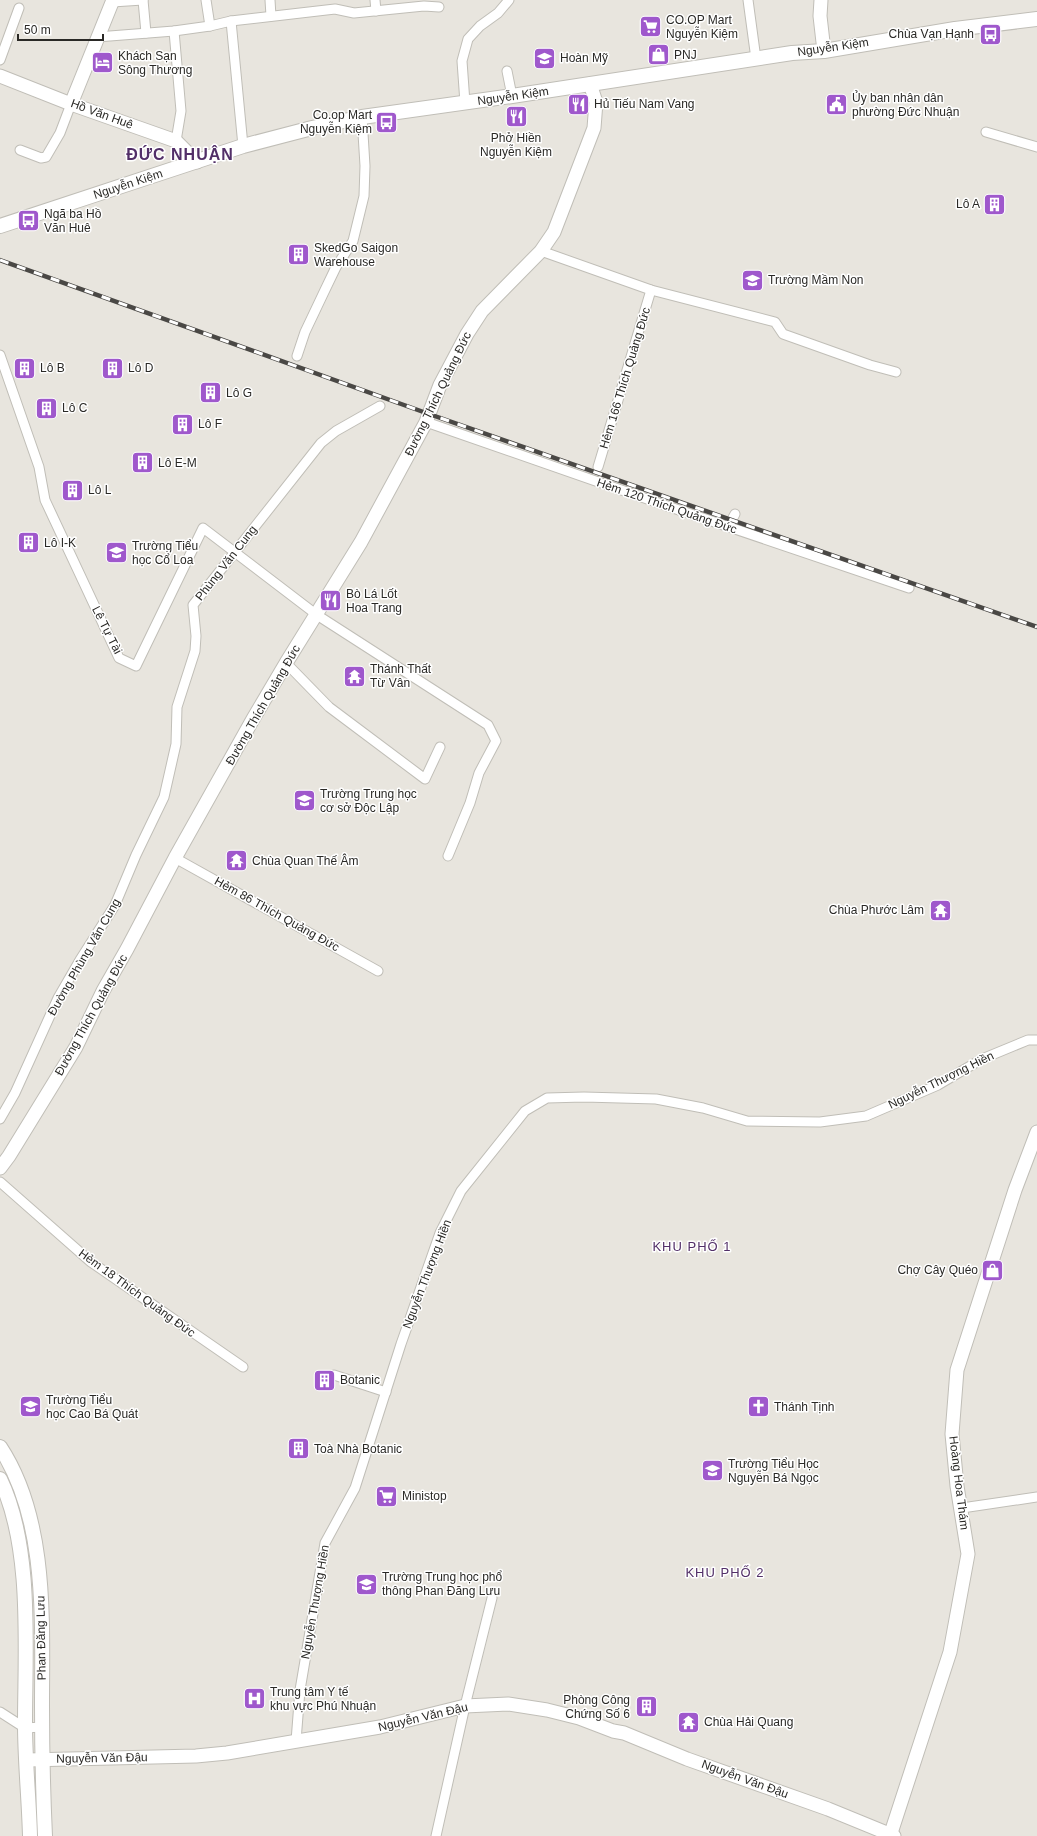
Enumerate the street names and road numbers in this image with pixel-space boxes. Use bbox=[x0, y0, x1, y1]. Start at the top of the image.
street label: Nguyễn Kiệm bbox=[796, 34, 870, 59]
street label: Nguyễn Kiệm bbox=[476, 83, 550, 108]
street label: Hồ Văn Huê bbox=[69, 96, 135, 132]
street label: Nguyễn Kiệm bbox=[91, 165, 164, 202]
street label: Hẻm 166 Thích Quảng Đức bbox=[597, 306, 653, 450]
street label: Đường Thích Quảng Đức bbox=[402, 330, 474, 458]
street label: Hẻm 120 Thích Quảng Đức bbox=[595, 475, 739, 537]
street label: Phùng Văn Cung bbox=[192, 523, 260, 603]
street label: Lê Tự Tài bbox=[89, 604, 125, 656]
street label: Đường Thích Quảng Đức bbox=[223, 642, 303, 768]
street label: Hẻm 86 Thích Quảng Đức bbox=[212, 874, 342, 954]
street label: Đường Phùng Văn Cung bbox=[45, 896, 123, 1018]
street label: Đường Thích Quảng Đức bbox=[52, 952, 130, 1078]
street label: Nguyễn Thượng Hiền bbox=[885, 1047, 996, 1112]
street label: Nguyễn Thượng Hiền bbox=[399, 1217, 454, 1331]
street label: Hẻm 18 Thích Quảng Đức bbox=[76, 1246, 198, 1340]
street label: Hoàng Hoa Thám bbox=[946, 1435, 972, 1531]
street label: Nguyễn Thượng Hiền bbox=[297, 1544, 332, 1660]
street label: Phan Đăng Lưu bbox=[33, 1596, 49, 1680]
street label: Nguyễn Văn Đậu bbox=[377, 1699, 469, 1734]
street label: Nguyễn Văn Đậu bbox=[56, 1749, 148, 1766]
street label: Nguyễn Văn Đậu bbox=[700, 1756, 791, 1801]

